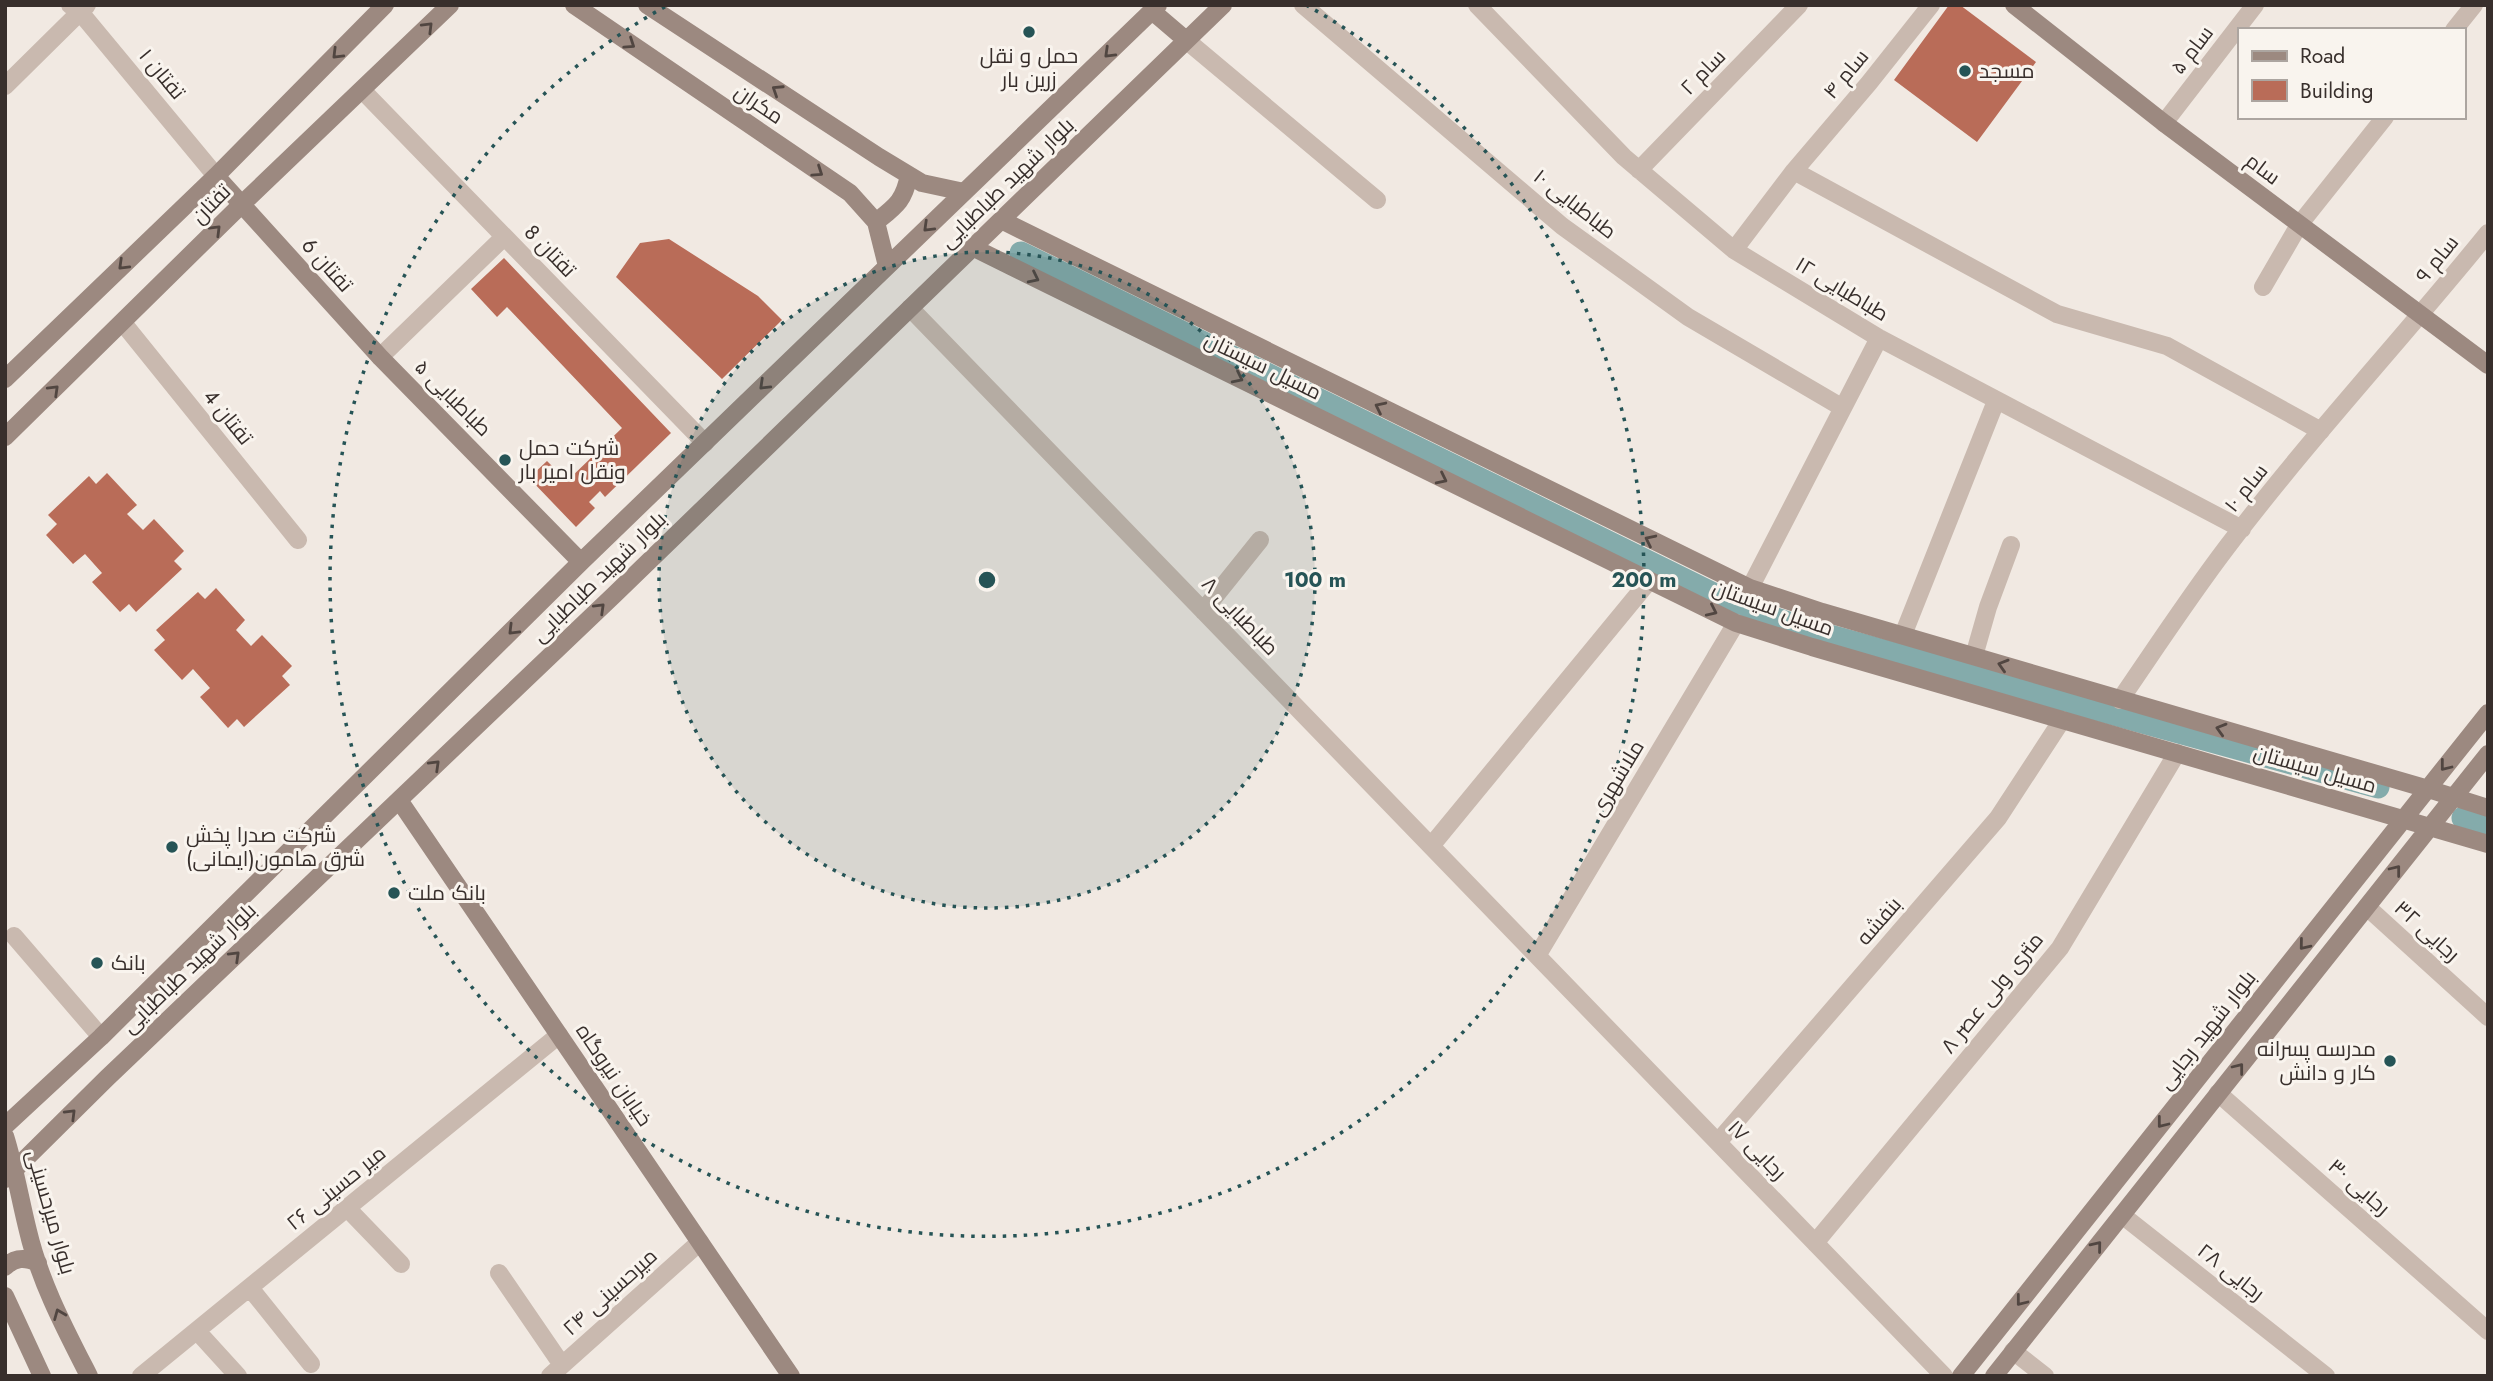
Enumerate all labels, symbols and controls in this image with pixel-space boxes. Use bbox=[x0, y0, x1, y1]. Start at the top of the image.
street label: سام ۵ bbox=[2163, 19, 2221, 81]
one-way arrow bbox=[420, 22, 433, 35]
marker: حمل و نقل زرین بار bbox=[1021, 24, 1037, 40]
legend bbox=[2238, 28, 2465, 119]
one-way arrow bbox=[622, 36, 635, 48]
place label: حمل و نقل زرین بار bbox=[980, 41, 1078, 95]
text: Road bbox=[2300, 41, 2345, 71]
street label: تفتان ۱ bbox=[132, 42, 192, 106]
street label: سام ۲ bbox=[1673, 42, 1733, 102]
street label: سام ۴ bbox=[1816, 43, 1876, 105]
one-way arrow bbox=[1104, 44, 1117, 57]
one-way arrow bbox=[332, 45, 345, 58]
place label: مسجد bbox=[1979, 56, 2034, 86]
marker: مسجد bbox=[1957, 63, 1973, 79]
text: Building bbox=[2300, 76, 2373, 106]
street label: مکران bbox=[729, 77, 789, 131]
one-way arrow bbox=[772, 86, 785, 99]
street label: بلوار شهید طباطبایی bbox=[933, 111, 1081, 255]
street label: سام bbox=[2239, 146, 2287, 192]
street label: طباطبایی ۱۰ bbox=[1527, 162, 1623, 246]
one-way arrow bbox=[810, 164, 823, 176]
street label: تفتان bbox=[184, 177, 238, 231]
street label: تفتان 8 bbox=[517, 218, 583, 284]
one-way arrow bbox=[923, 219, 936, 232]
one-way arrow bbox=[208, 225, 221, 238]
street label: سام ۹ bbox=[2408, 229, 2466, 289]
street label: تفتان 6 bbox=[295, 231, 360, 299]
street label: طباطبایی ۱۲ bbox=[1790, 249, 1894, 329]
one-way arrow bbox=[118, 257, 131, 270]
one-way arrow bbox=[1027, 269, 1039, 283]
street label: مسیل سیستان bbox=[1200, 325, 1326, 407]
street label: طباطبایی ۵ bbox=[408, 353, 498, 443]
one-way arrow bbox=[1231, 370, 1243, 384]
one-way arrow bbox=[759, 377, 772, 390]
street label: تفتان 4 bbox=[196, 383, 260, 452]
one-way arrow bbox=[46, 385, 59, 398]
one-way arrow bbox=[1375, 402, 1387, 416]
place label: شرکت حمل ونقل امیر بار bbox=[518, 433, 626, 487]
marker: شرکت حمل ونقل امیر بار bbox=[497, 452, 513, 468]
street label: سام ۱۰ bbox=[2217, 457, 2275, 519]
one-way arrow bbox=[1435, 470, 1447, 484]
street label: بلوار شهید طباطبایی bbox=[525, 505, 673, 649]
one-way arrow bbox=[1645, 535, 1657, 549]
text: 100 m bbox=[1284, 565, 1346, 595]
text: 200 m bbox=[1611, 565, 1677, 595]
centre of rings bbox=[975, 568, 999, 592]
street label: طباطبایی ۸ bbox=[1195, 570, 1285, 662]
street label: مسیل سیستان bbox=[1708, 572, 1838, 644]
one-way arrow bbox=[1705, 603, 1717, 617]
one-way arrow bbox=[591, 604, 604, 617]
one-way arrow bbox=[509, 621, 522, 634]
one-way arrow bbox=[1997, 658, 2009, 673]
one-way arrow bbox=[2215, 722, 2227, 737]
street label: ملاشهری bbox=[1583, 734, 1651, 822]
street label: مسیل سیستان bbox=[2250, 737, 2380, 801]
one-way arrow bbox=[2441, 759, 2454, 771]
one-way arrow bbox=[427, 761, 440, 774]
place label: شرکت صدرا پخش شرق هامون(ایمانی) bbox=[186, 820, 365, 874]
marker: شرکت صدرا پخش شرق هامون(ایمانی) bbox=[164, 839, 180, 855]
one-way arrow bbox=[2387, 866, 2400, 878]
place label: بانک ملت bbox=[408, 878, 486, 908]
marker: بانک ملت bbox=[386, 885, 402, 901]
street label: بنفشه bbox=[1850, 890, 1908, 952]
street label: رجایی ۳۲ bbox=[2388, 893, 2466, 969]
street label: بلوار شهید طباطبایی bbox=[115, 896, 263, 1040]
street label: ۸ متری ولی عصر bbox=[1934, 926, 2050, 1060]
one-way arrow bbox=[2299, 937, 2312, 949]
place label: بانک bbox=[111, 948, 146, 978]
one-way arrow bbox=[227, 952, 240, 965]
marker: بانک bbox=[89, 955, 105, 971]
street label: بلوار شهید رجایی bbox=[2151, 964, 2263, 1096]
street label: خیابان نیروگاه bbox=[568, 1018, 660, 1132]
place label: مدرسه پسرانه کار و دانش bbox=[2257, 1034, 2376, 1088]
marker: مدرسه پسرانه کار و دانش bbox=[2382, 1053, 2398, 1069]
one-way arrow bbox=[2230, 1063, 2243, 1075]
one-way arrow bbox=[63, 1110, 76, 1123]
street label: رجایی ۱۷ bbox=[1721, 1113, 1793, 1187]
one-way arrow bbox=[2158, 1115, 2171, 1127]
street label: میر حسینی ۲۶ bbox=[280, 1138, 392, 1238]
street label: بلوار میرحسینی bbox=[19, 1146, 83, 1278]
street label: رجایی ۳۰ bbox=[2321, 1152, 2397, 1222]
street label: رجایی ۲۸ bbox=[2191, 1236, 2271, 1308]
street label: میرحسینی ۲۴ bbox=[556, 1241, 664, 1343]
one-way arrow bbox=[2089, 1241, 2102, 1253]
one-way arrow bbox=[2016, 1293, 2029, 1305]
one-way arrow bbox=[53, 1309, 67, 1321]

